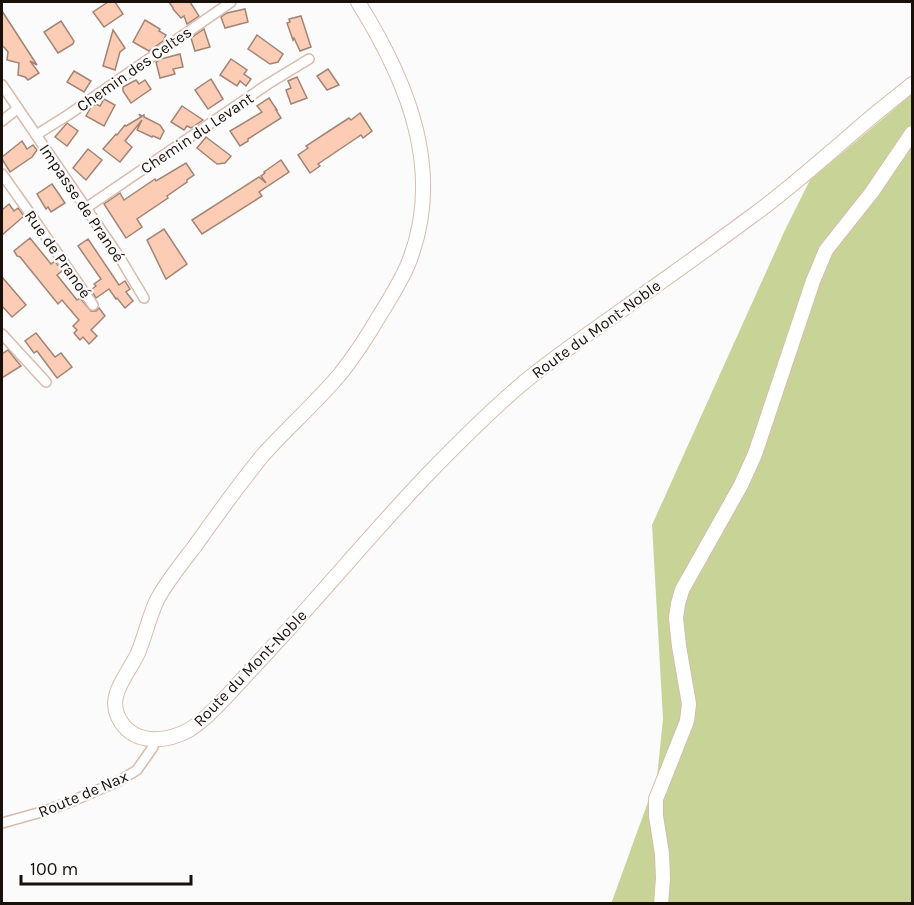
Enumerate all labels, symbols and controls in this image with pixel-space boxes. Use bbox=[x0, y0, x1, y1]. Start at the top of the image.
street label: Chemin des Celtes bbox=[73, 22, 195, 116]
street label: Chemin du Levant bbox=[137, 88, 257, 178]
street label: Impasse de Pranoé bbox=[36, 140, 128, 266]
street label: Rue de Pranoé bbox=[21, 206, 95, 302]
street label: Route du Mont-Noble bbox=[528, 276, 664, 382]
street label: Route du Mont-Noble bbox=[189, 606, 311, 730]
street label: Route de Nax bbox=[35, 767, 131, 821]
scale bar bbox=[21, 848, 190, 886]
text: 100 m bbox=[30, 858, 78, 880]

